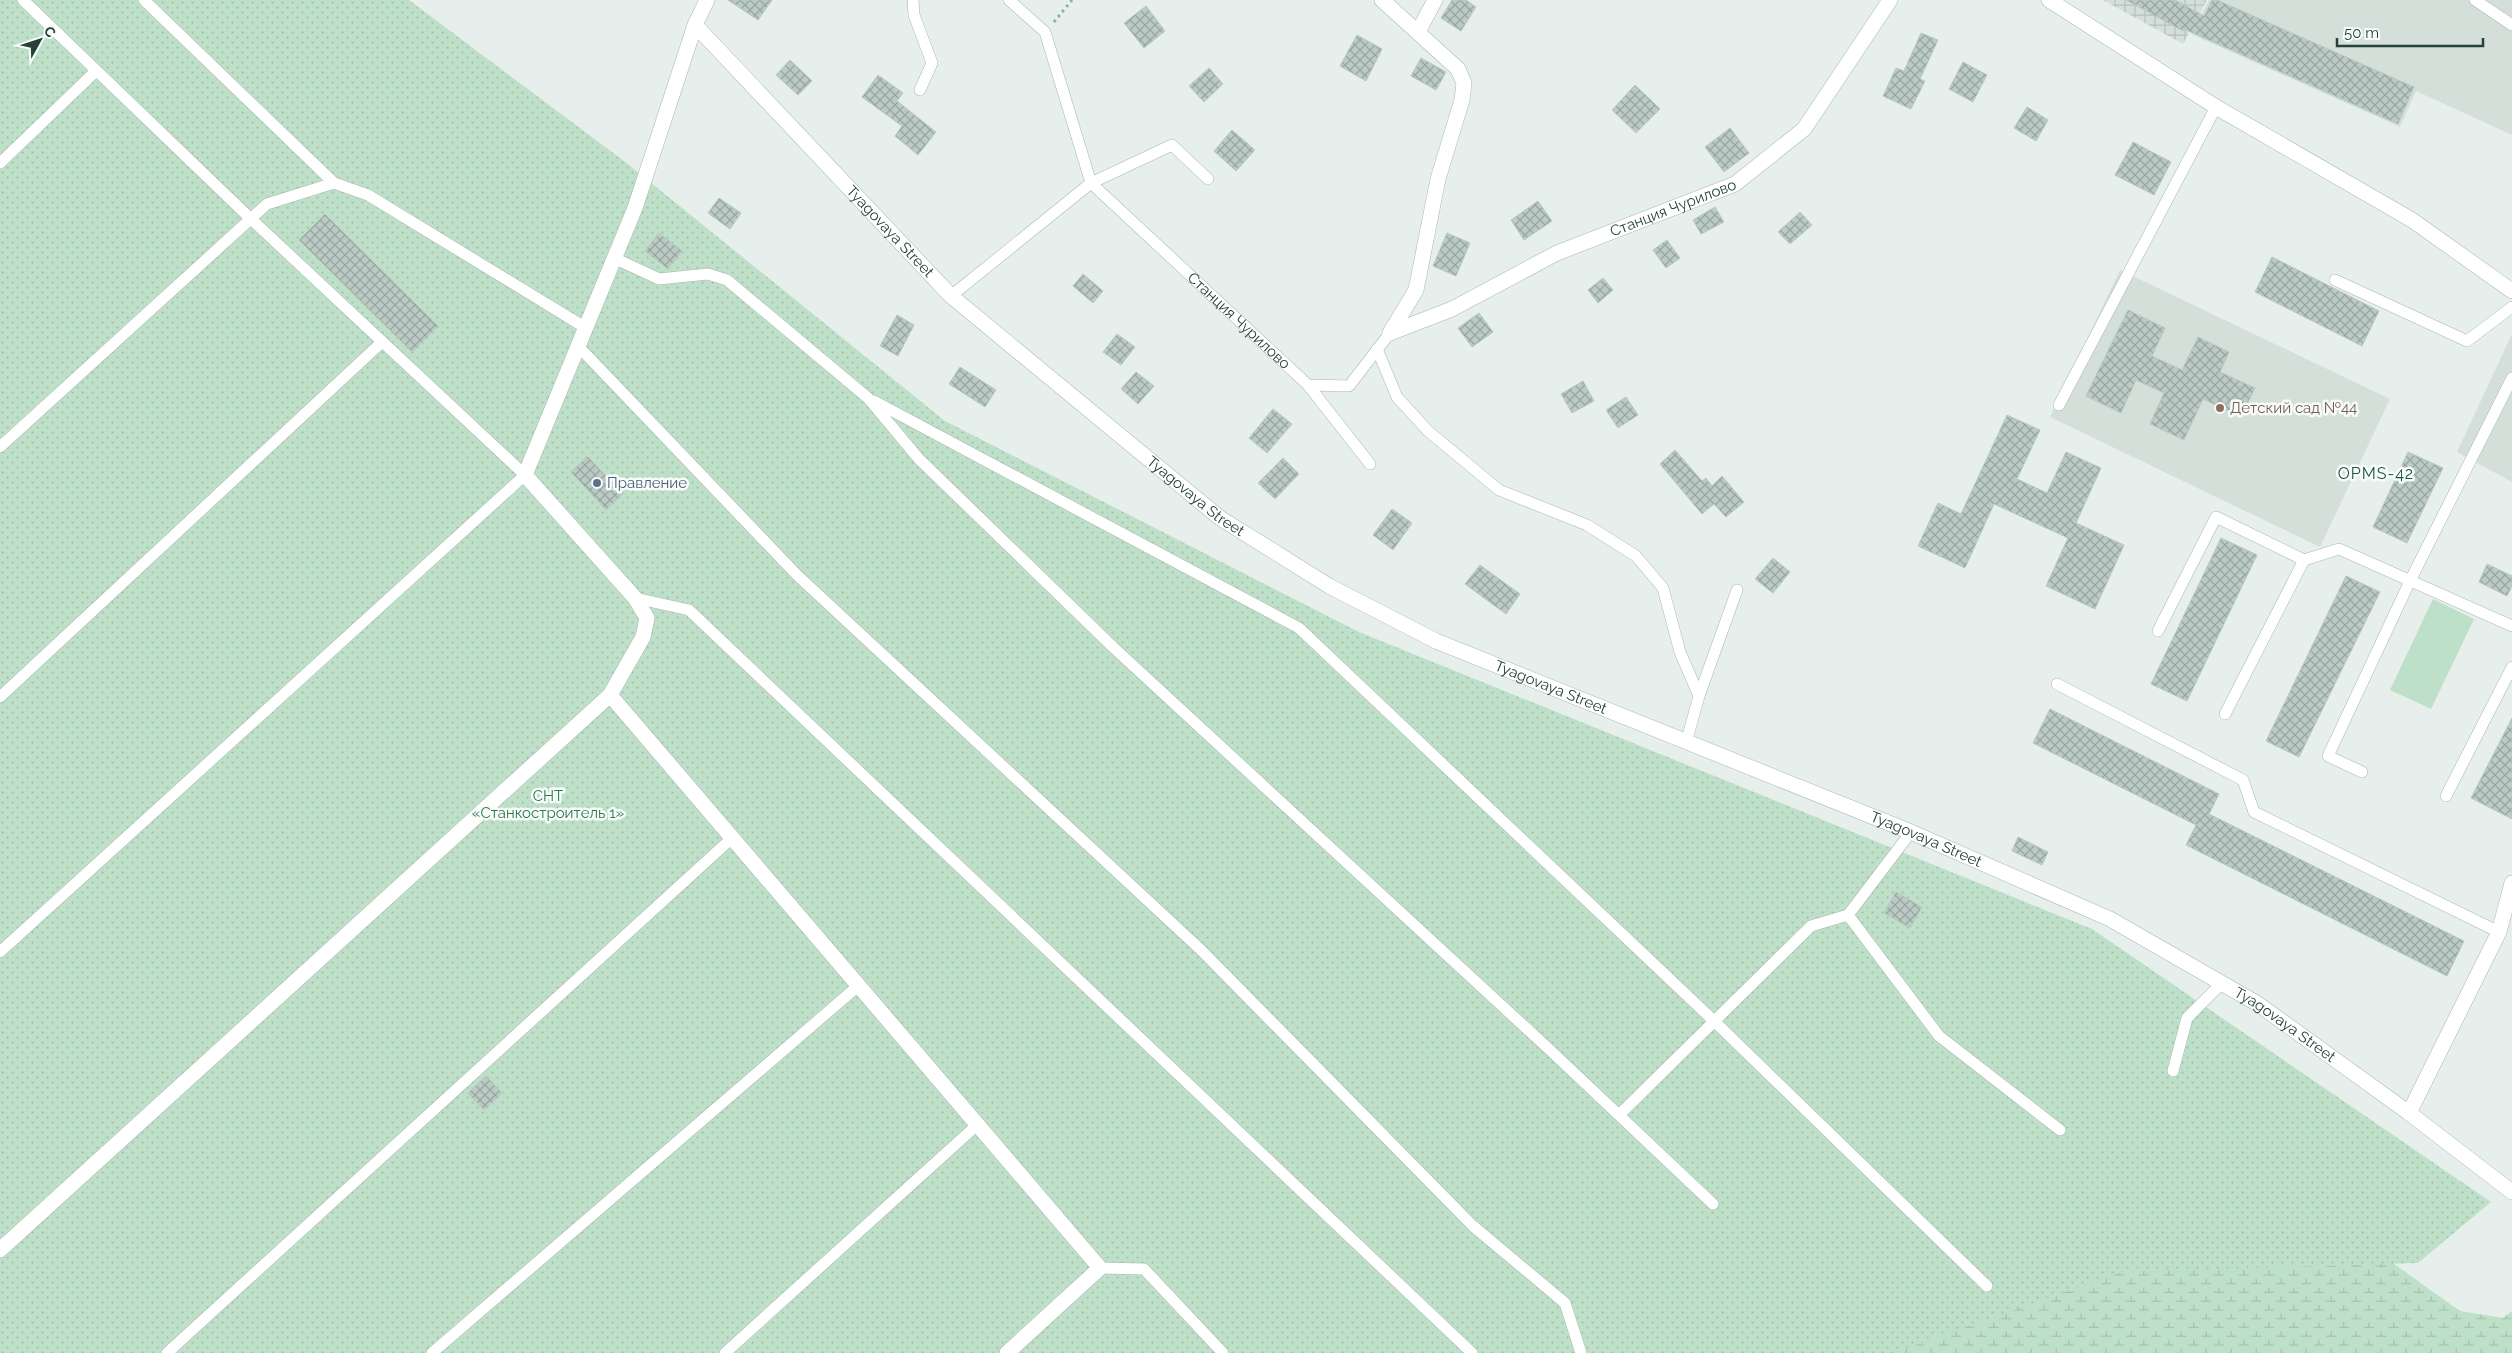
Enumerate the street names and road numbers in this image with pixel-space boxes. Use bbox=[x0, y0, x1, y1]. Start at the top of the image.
street label: Станция Чурилово bbox=[1607, 175, 1739, 241]
street label: Tyagovaya Street bbox=[842, 182, 938, 281]
street label: Станция Чурилово bbox=[1184, 268, 1294, 373]
street label: Tyagovaya Street bbox=[1143, 452, 1248, 540]
street label: Tyagovaya Street bbox=[1492, 657, 1609, 718]
street label: Tyagovaya Street bbox=[1868, 808, 1985, 871]
street label: Tyagovaya Street bbox=[2231, 983, 2339, 1066]

